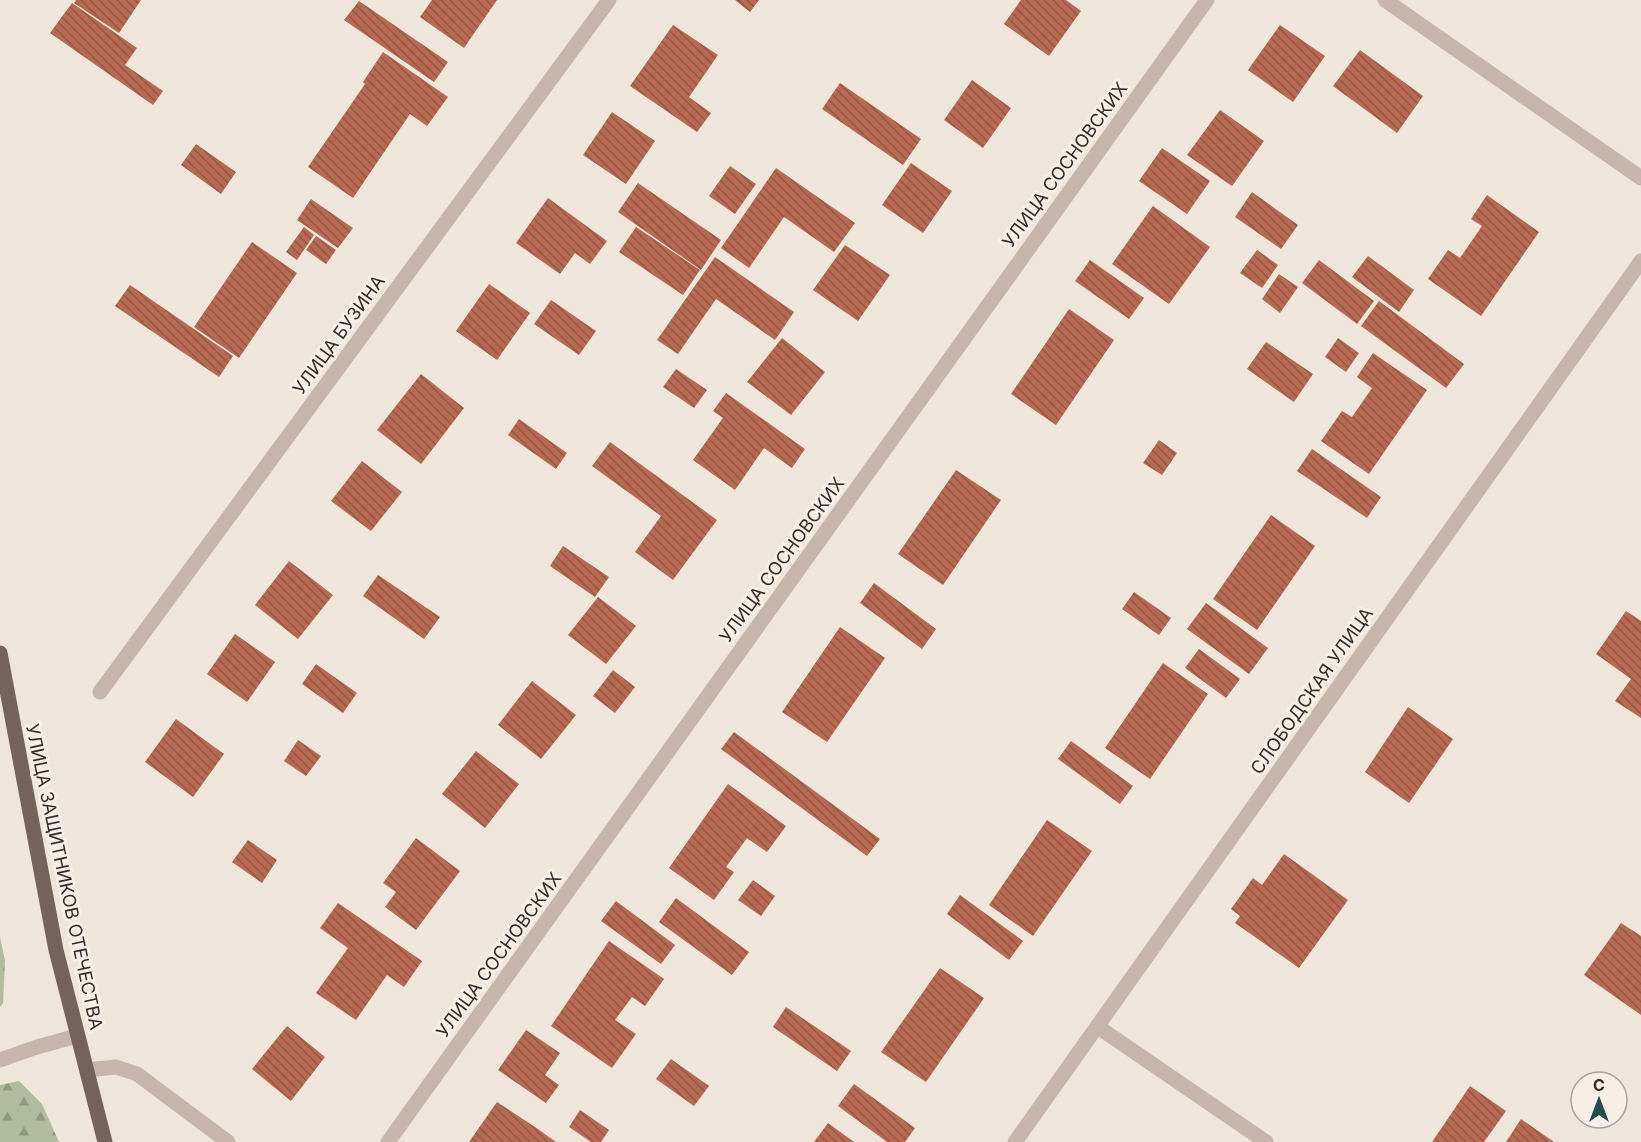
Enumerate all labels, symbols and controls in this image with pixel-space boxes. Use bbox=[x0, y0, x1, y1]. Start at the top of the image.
street label: УЛИЦА СОСНОВСКИХ bbox=[998, 78, 1132, 251]
street label: УЛИЦА БУЗИНА bbox=[288, 271, 389, 398]
street label: УЛИЦА СОСНОВСКИХ bbox=[715, 473, 849, 646]
street label: СЛОБОДСКАЯ УЛИЦА bbox=[1246, 603, 1377, 778]
street label: УЛИЦА ЗАЩИТНИКОВ ОТЕЧЕСТВА bbox=[22, 722, 107, 1032]
street label: УЛИЦА СОСНОВСКИХ bbox=[432, 868, 566, 1041]
north arrow bbox=[1569, 1070, 1629, 1130]
text: С bbox=[1593, 1075, 1605, 1095]

